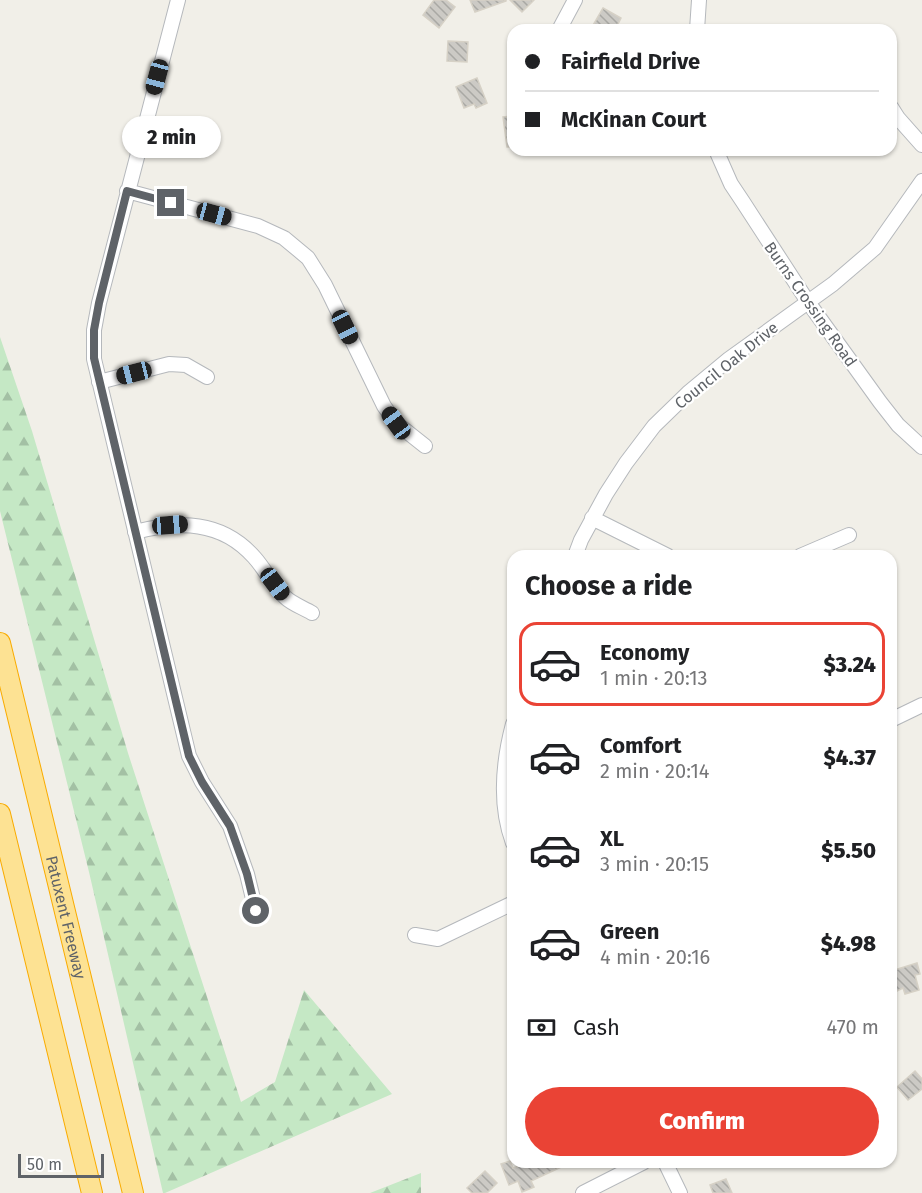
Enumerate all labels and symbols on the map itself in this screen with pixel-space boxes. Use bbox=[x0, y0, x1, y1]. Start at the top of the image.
car bbox=[144, 57, 170, 97]
callout: 2 min bbox=[122, 116, 220, 158]
route end bbox=[157, 189, 184, 216]
car bbox=[194, 201, 234, 227]
street label: Burns Crossing Road bbox=[760, 238, 861, 370]
car bbox=[329, 307, 361, 347]
street label: Council Oak Drive bbox=[671, 318, 782, 413]
car bbox=[114, 360, 154, 386]
car bbox=[378, 403, 414, 443]
car bbox=[151, 515, 189, 535]
car bbox=[257, 564, 293, 604]
street label: Patuxent Freeway bbox=[42, 854, 90, 981]
route start bbox=[242, 897, 269, 924]
scale bar bbox=[18, 1151, 104, 1178]

